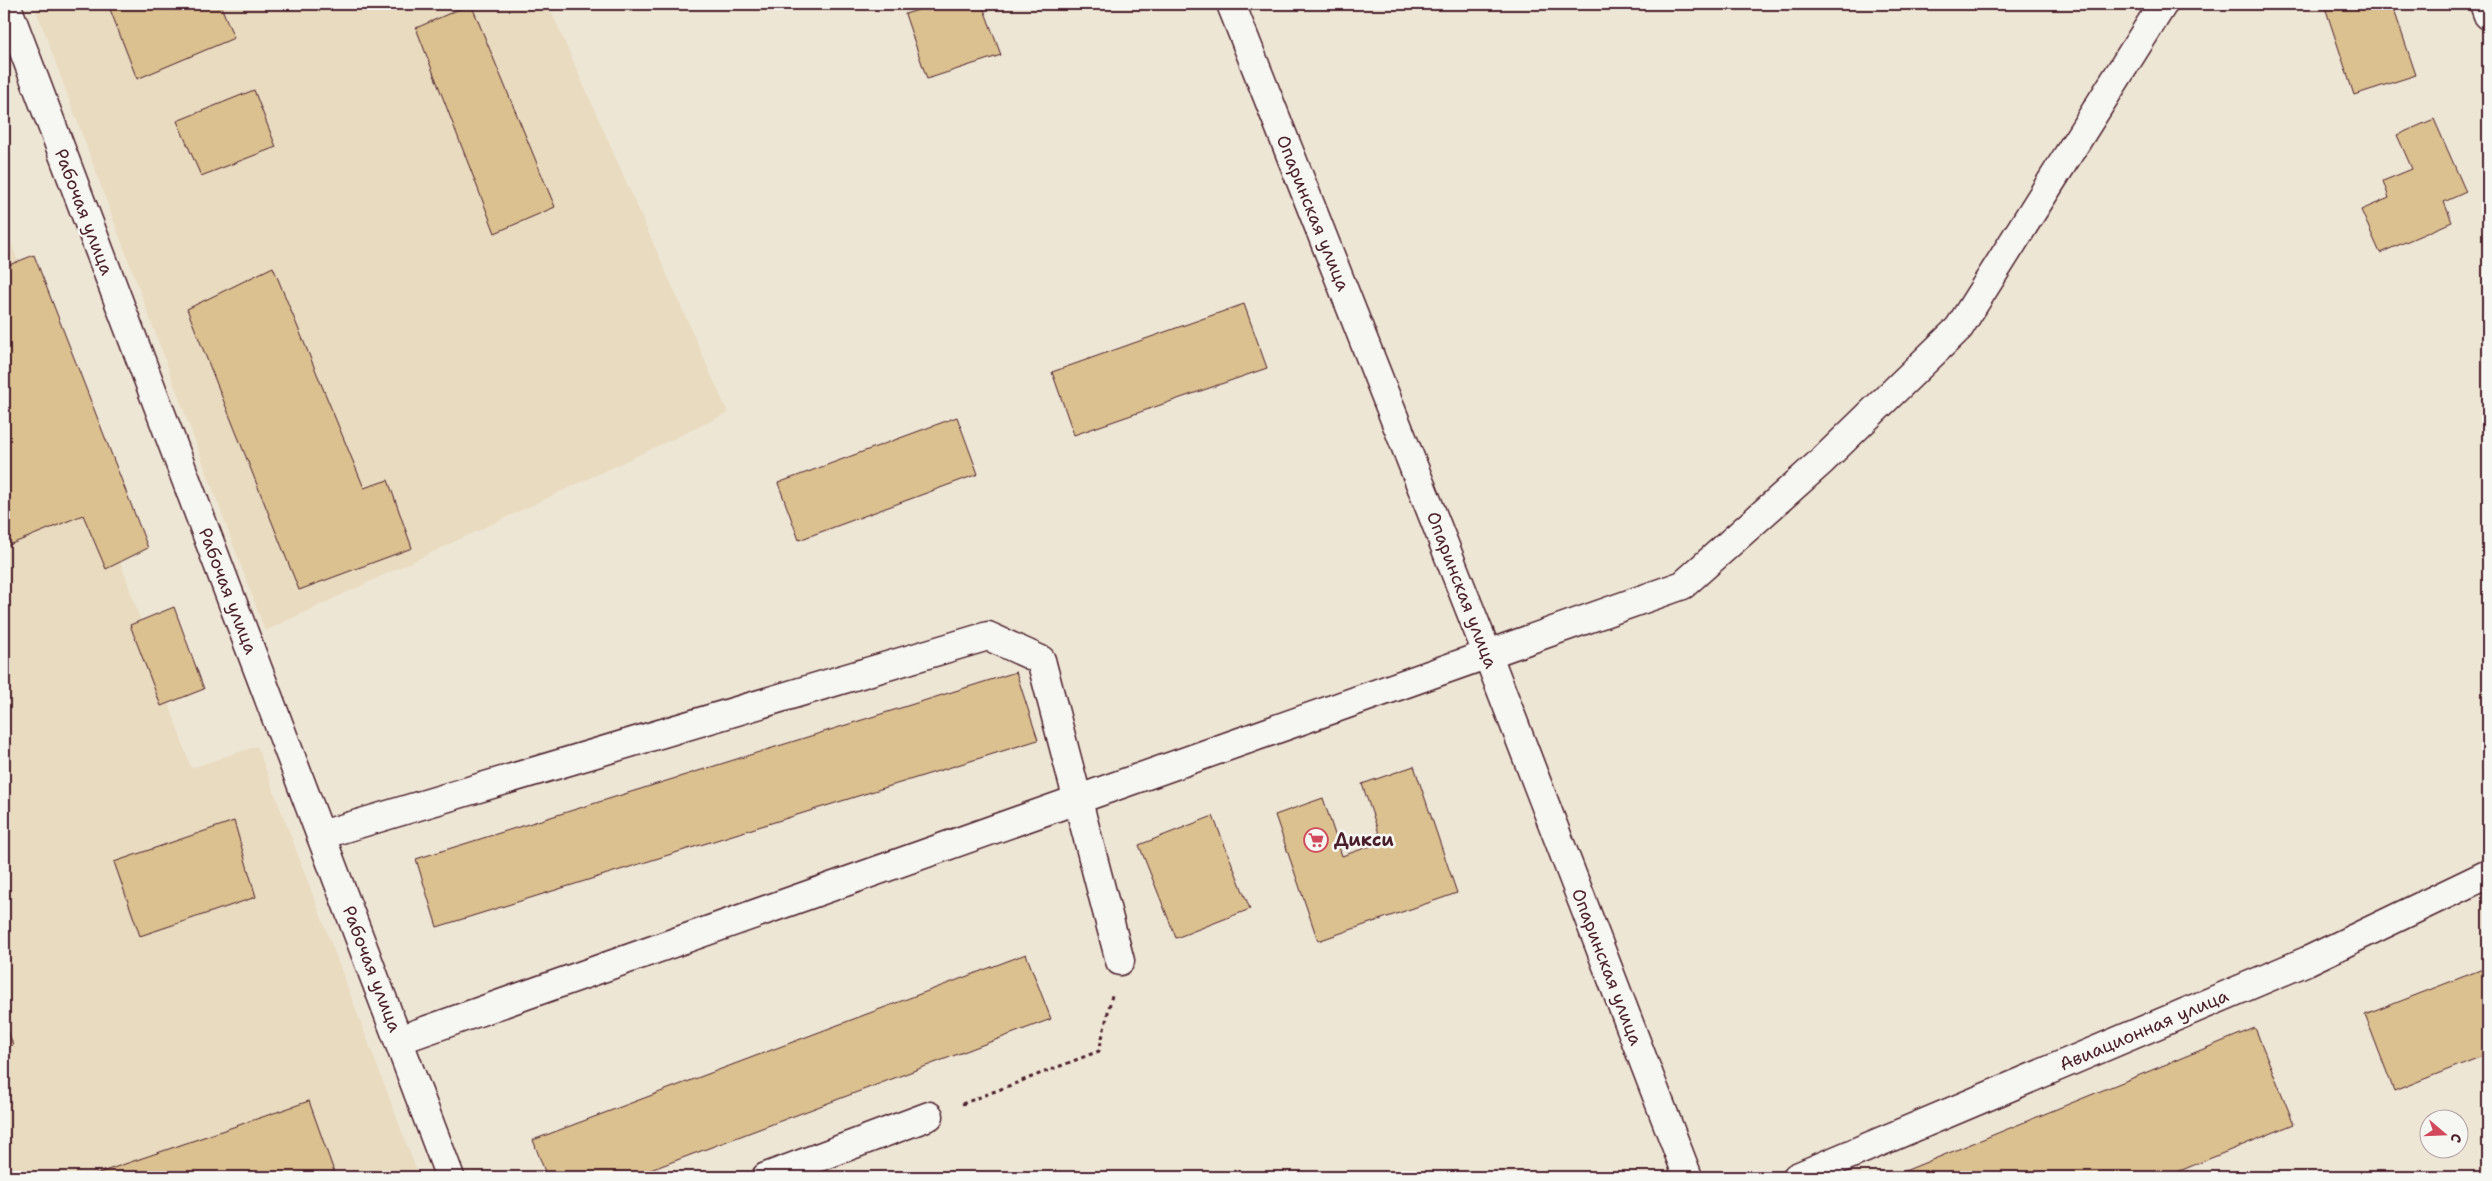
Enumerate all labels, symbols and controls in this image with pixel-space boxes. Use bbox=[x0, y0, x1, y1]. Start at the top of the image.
street label: Опаринская улица bbox=[1271, 131, 1355, 295]
street label: Рабочая улица bbox=[49, 145, 119, 279]
street label: Опаринская улица bbox=[1421, 508, 1503, 672]
street label: Рабочая улица bbox=[193, 524, 263, 658]
supermarket icon: Дикси bbox=[1303, 827, 1329, 853]
place label: Дикси bbox=[1334, 828, 1394, 852]
street label: Опаринская улица bbox=[1566, 885, 1648, 1049]
street label: Рабочая улица bbox=[337, 902, 407, 1036]
street label: Авиационная улица bbox=[2056, 983, 2232, 1077]
north arrow bbox=[2420, 1108, 2470, 1158]
text: С bbox=[2446, 1131, 2466, 1145]

